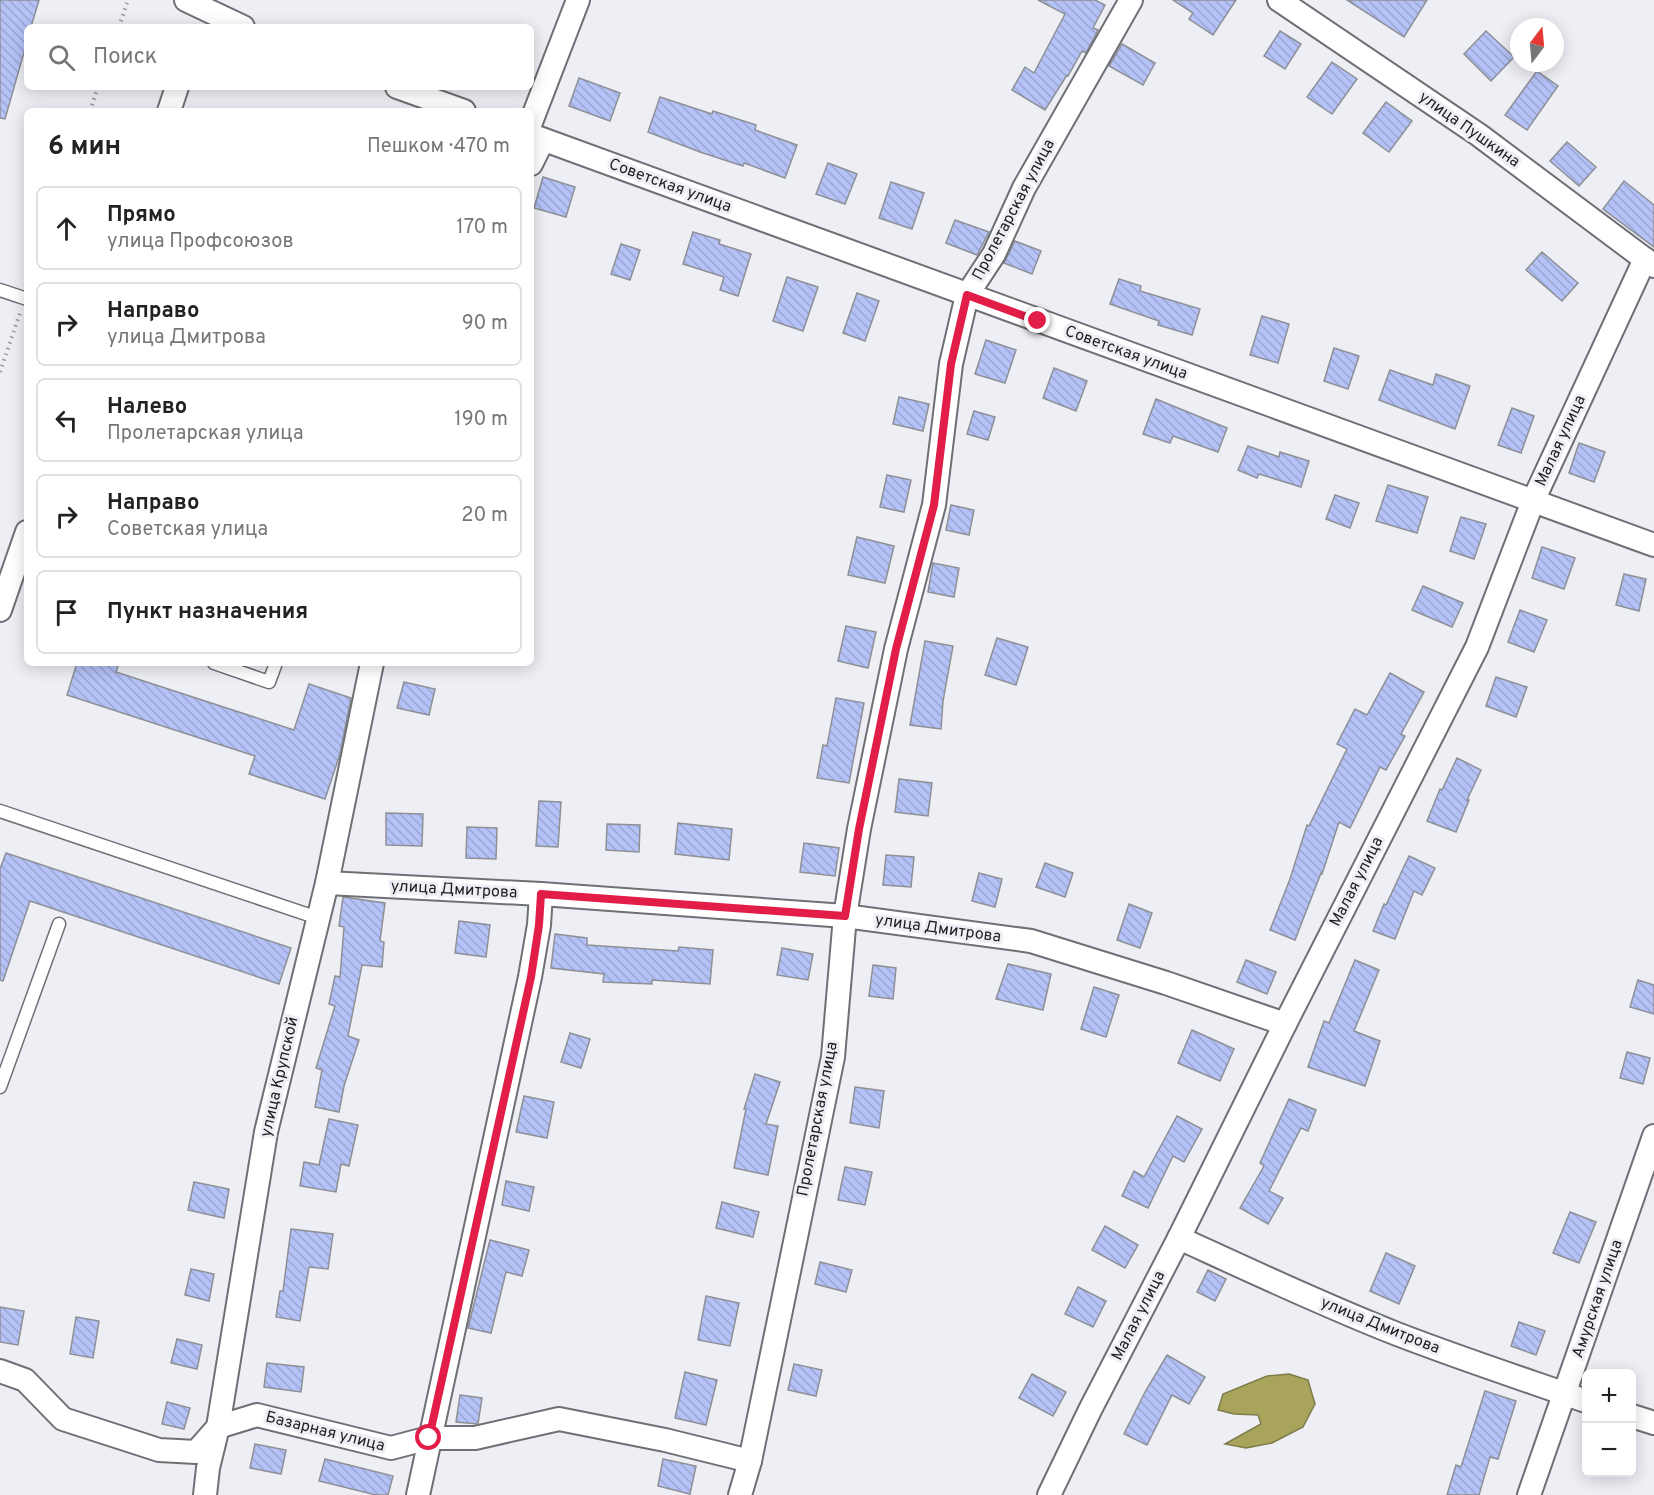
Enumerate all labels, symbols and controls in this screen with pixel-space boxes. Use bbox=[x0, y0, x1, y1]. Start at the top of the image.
north arrow bbox=[1510, 18, 1564, 72]
search box bbox=[24, 24, 534, 90]
icon: search bbox=[45, 41, 78, 74]
text: Поиск bbox=[93, 44, 157, 71]
street label: улица Пушкина bbox=[1414, 88, 1524, 172]
text: 6 мин bbox=[48, 131, 121, 164]
text: Пешком · 470 m bbox=[367, 134, 510, 160]
street label: Пролетарская улица bbox=[968, 136, 1060, 284]
street label: Советская улица bbox=[606, 155, 734, 217]
text: Прямо bbox=[107, 202, 176, 229]
icon: ahead bbox=[50, 212, 83, 245]
text: 170 m bbox=[456, 215, 508, 241]
text: улица Профсоюзов bbox=[107, 229, 294, 255]
text: Направо bbox=[107, 298, 199, 325]
route end bbox=[1024, 307, 1050, 333]
icon: right bbox=[50, 308, 83, 341]
text: 90 m bbox=[462, 311, 508, 337]
street label: Советская улица bbox=[1062, 322, 1190, 384]
text: улица Дмитрова bbox=[107, 325, 266, 351]
street label: Малая улица bbox=[1531, 392, 1591, 490]
text: Налево bbox=[107, 394, 187, 421]
icon: left bbox=[50, 404, 83, 437]
text: 190 m bbox=[454, 407, 508, 433]
text: Пролетарская улица bbox=[107, 421, 303, 447]
text: Направо bbox=[107, 490, 199, 517]
icon: right bbox=[50, 500, 83, 533]
text: 20 m bbox=[461, 503, 508, 529]
text: Советская улица bbox=[107, 517, 268, 543]
icon: arrive bbox=[50, 596, 83, 629]
text: Пункт назначения bbox=[107, 599, 308, 626]
street label: Малая улица bbox=[1326, 834, 1388, 930]
street label: улица Дмитрова bbox=[390, 877, 518, 903]
street label: улица Дмитрова bbox=[874, 910, 1002, 948]
street label: улица Крупской bbox=[256, 1015, 304, 1139]
street label: Пролетарская улица bbox=[793, 1040, 843, 1198]
street label: Амурская улица bbox=[1568, 1237, 1628, 1361]
street label: Малая улица bbox=[1108, 1268, 1170, 1364]
street label: улица Дмитрова bbox=[1317, 1293, 1443, 1359]
map controls bbox=[1582, 1369, 1636, 1477]
button: + bbox=[1582, 1369, 1636, 1423]
street label: Базарная улица bbox=[263, 1408, 387, 1456]
button: − bbox=[1582, 1423, 1636, 1477]
route start bbox=[415, 1424, 441, 1450]

